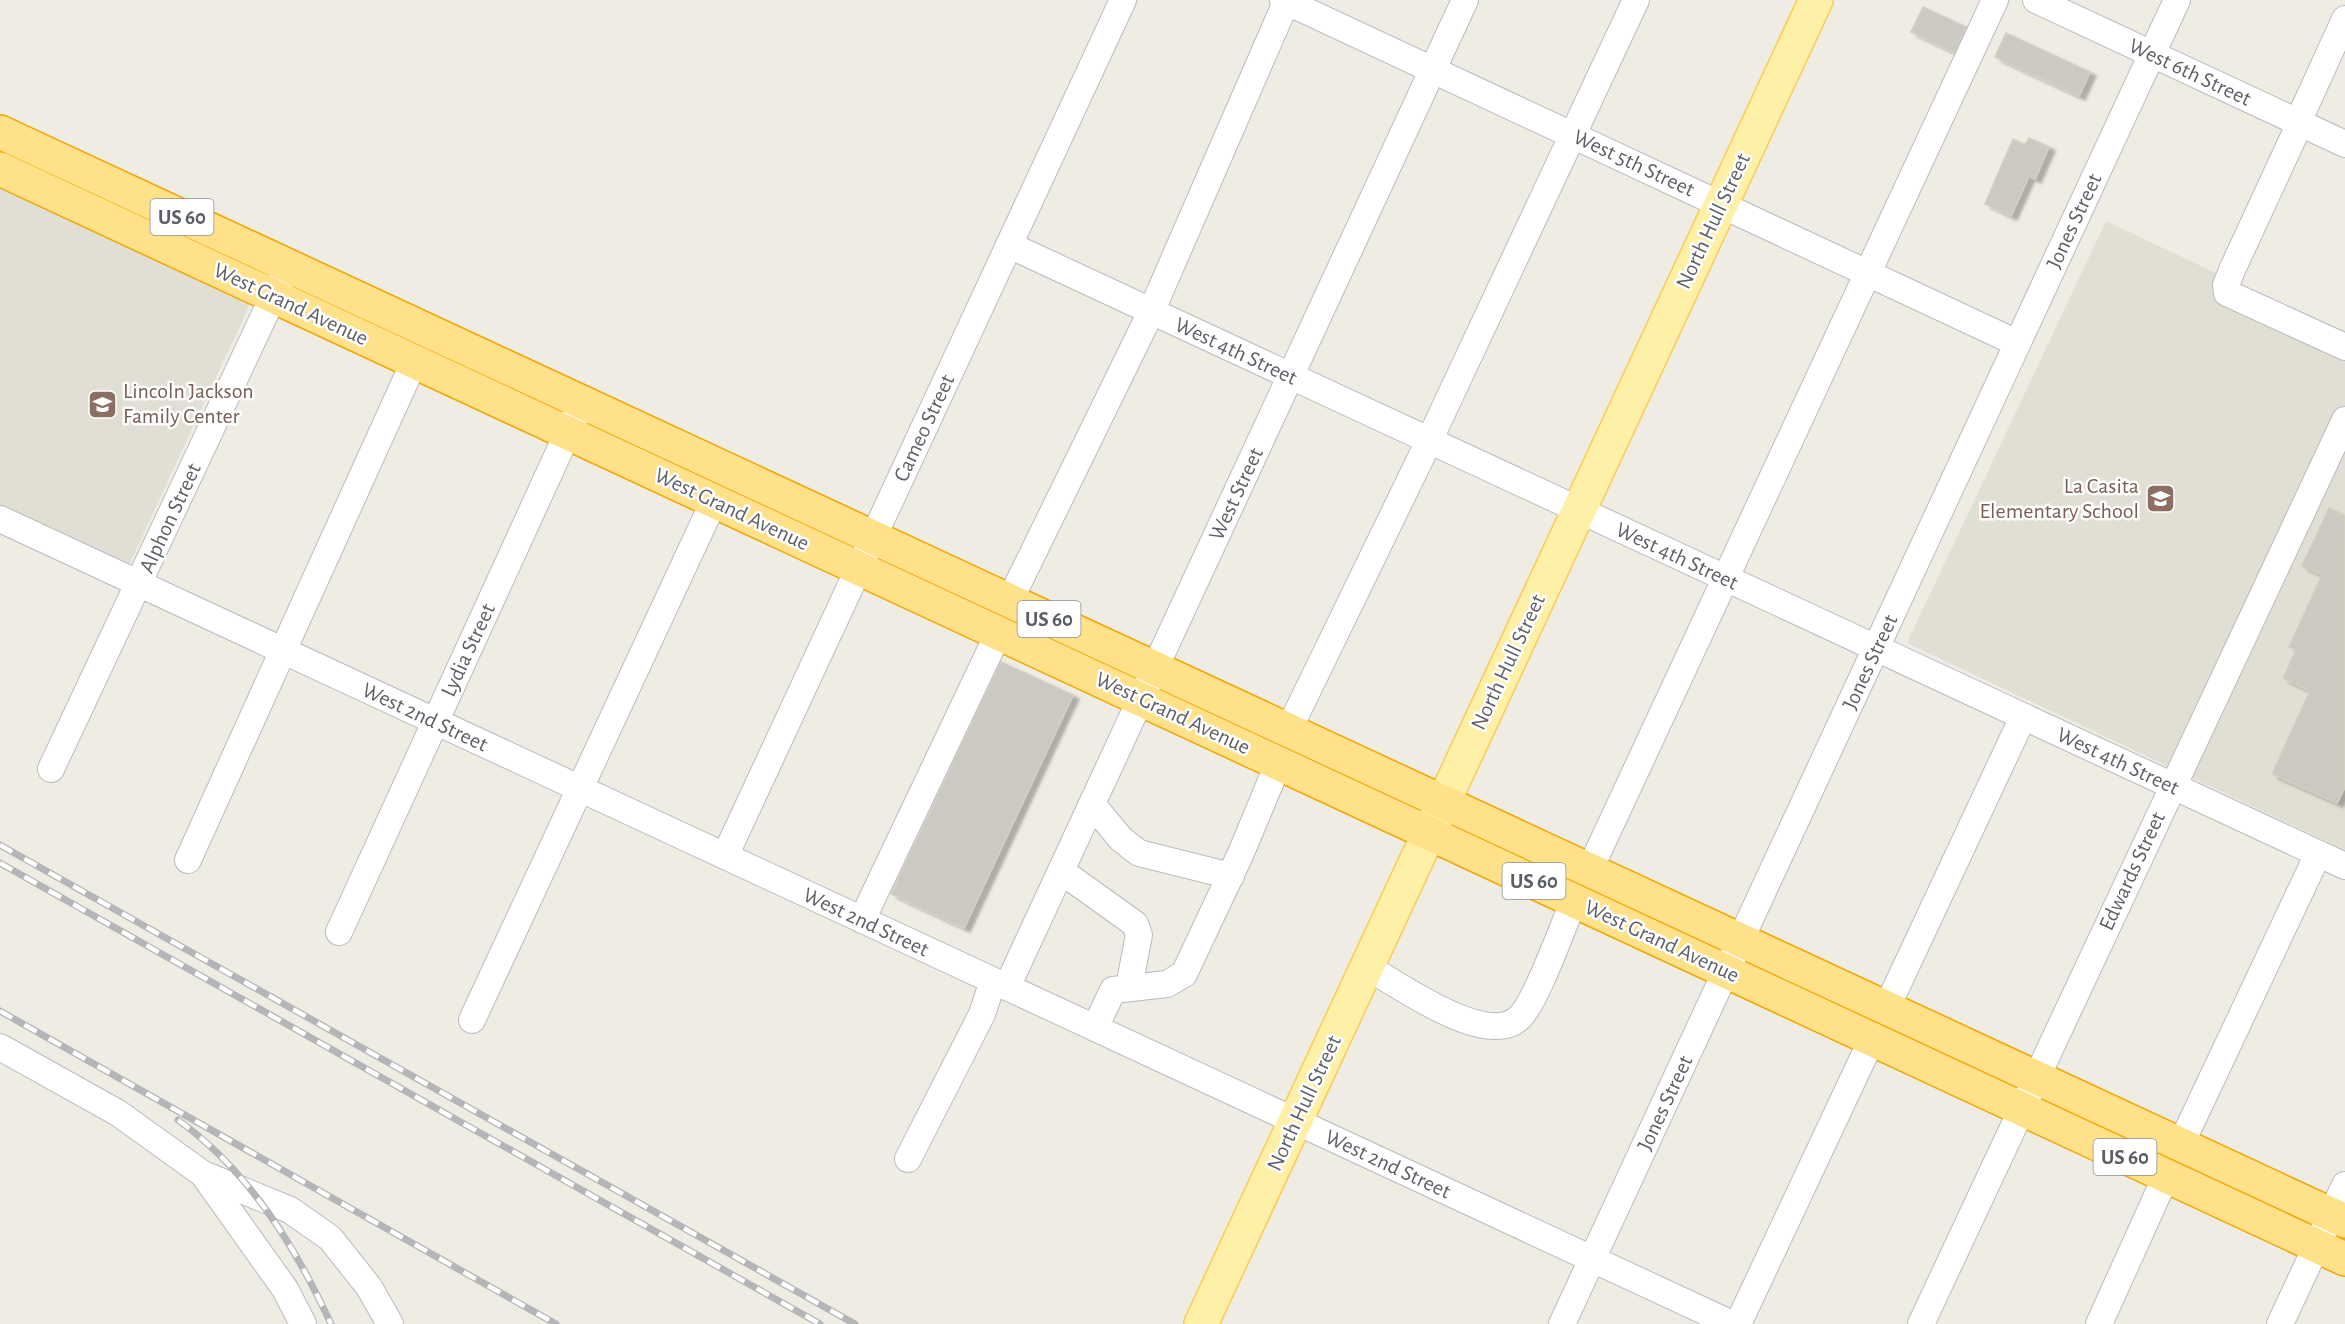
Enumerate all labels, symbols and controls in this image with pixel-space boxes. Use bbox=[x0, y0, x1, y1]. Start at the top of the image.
street label: West 6th Street bbox=[2126, 34, 2254, 110]
street label: West 5th Street bbox=[1570, 125, 1698, 201]
street label: North Hull Street bbox=[1672, 150, 1754, 292]
street label: Jones Street bbox=[2042, 170, 2106, 272]
road number: US 60 bbox=[150, 199, 213, 235]
street label: West Grand Avenue bbox=[210, 259, 372, 349]
street label: West 4th Street bbox=[1171, 313, 1301, 389]
street label: Cameo Street bbox=[890, 371, 958, 485]
place label: Lincoln Jackson Family Center bbox=[123, 380, 254, 427]
school or university icon: Lincoln Jackson Family Center bbox=[86, 388, 118, 420]
street label: West Street bbox=[1205, 444, 1267, 544]
street label: Alphon Street bbox=[135, 460, 205, 576]
street label: West Grand Avenue bbox=[651, 464, 813, 554]
place label: La Casita Elementary School bbox=[1979, 475, 2139, 522]
school or university icon: La Casita Elementary School bbox=[2144, 483, 2176, 515]
street label: West 4th Street bbox=[1612, 518, 1742, 594]
street label: North Hull Street bbox=[1467, 591, 1549, 733]
street label: Lydia Street bbox=[437, 600, 499, 700]
road number: US 60 bbox=[1018, 601, 1080, 637]
street label: Jones Street bbox=[1838, 611, 1902, 713]
street label: West Grand Avenue bbox=[1092, 668, 1254, 758]
street label: West 2nd Street bbox=[359, 678, 491, 756]
street label: West 4th Street bbox=[2053, 723, 2183, 799]
street label: Edwards Street bbox=[2095, 808, 2169, 934]
road number: US 60 bbox=[1502, 863, 1565, 899]
street label: West 2nd Street bbox=[800, 883, 932, 961]
street label: West Grand Avenue bbox=[1581, 896, 1743, 986]
street label: North Hull Street bbox=[1263, 1032, 1345, 1174]
street label: Jones Street bbox=[1633, 1052, 1697, 1154]
street label: West 2nd Street bbox=[1322, 1125, 1454, 1203]
road number: US 60 bbox=[2094, 1139, 2156, 1175]

